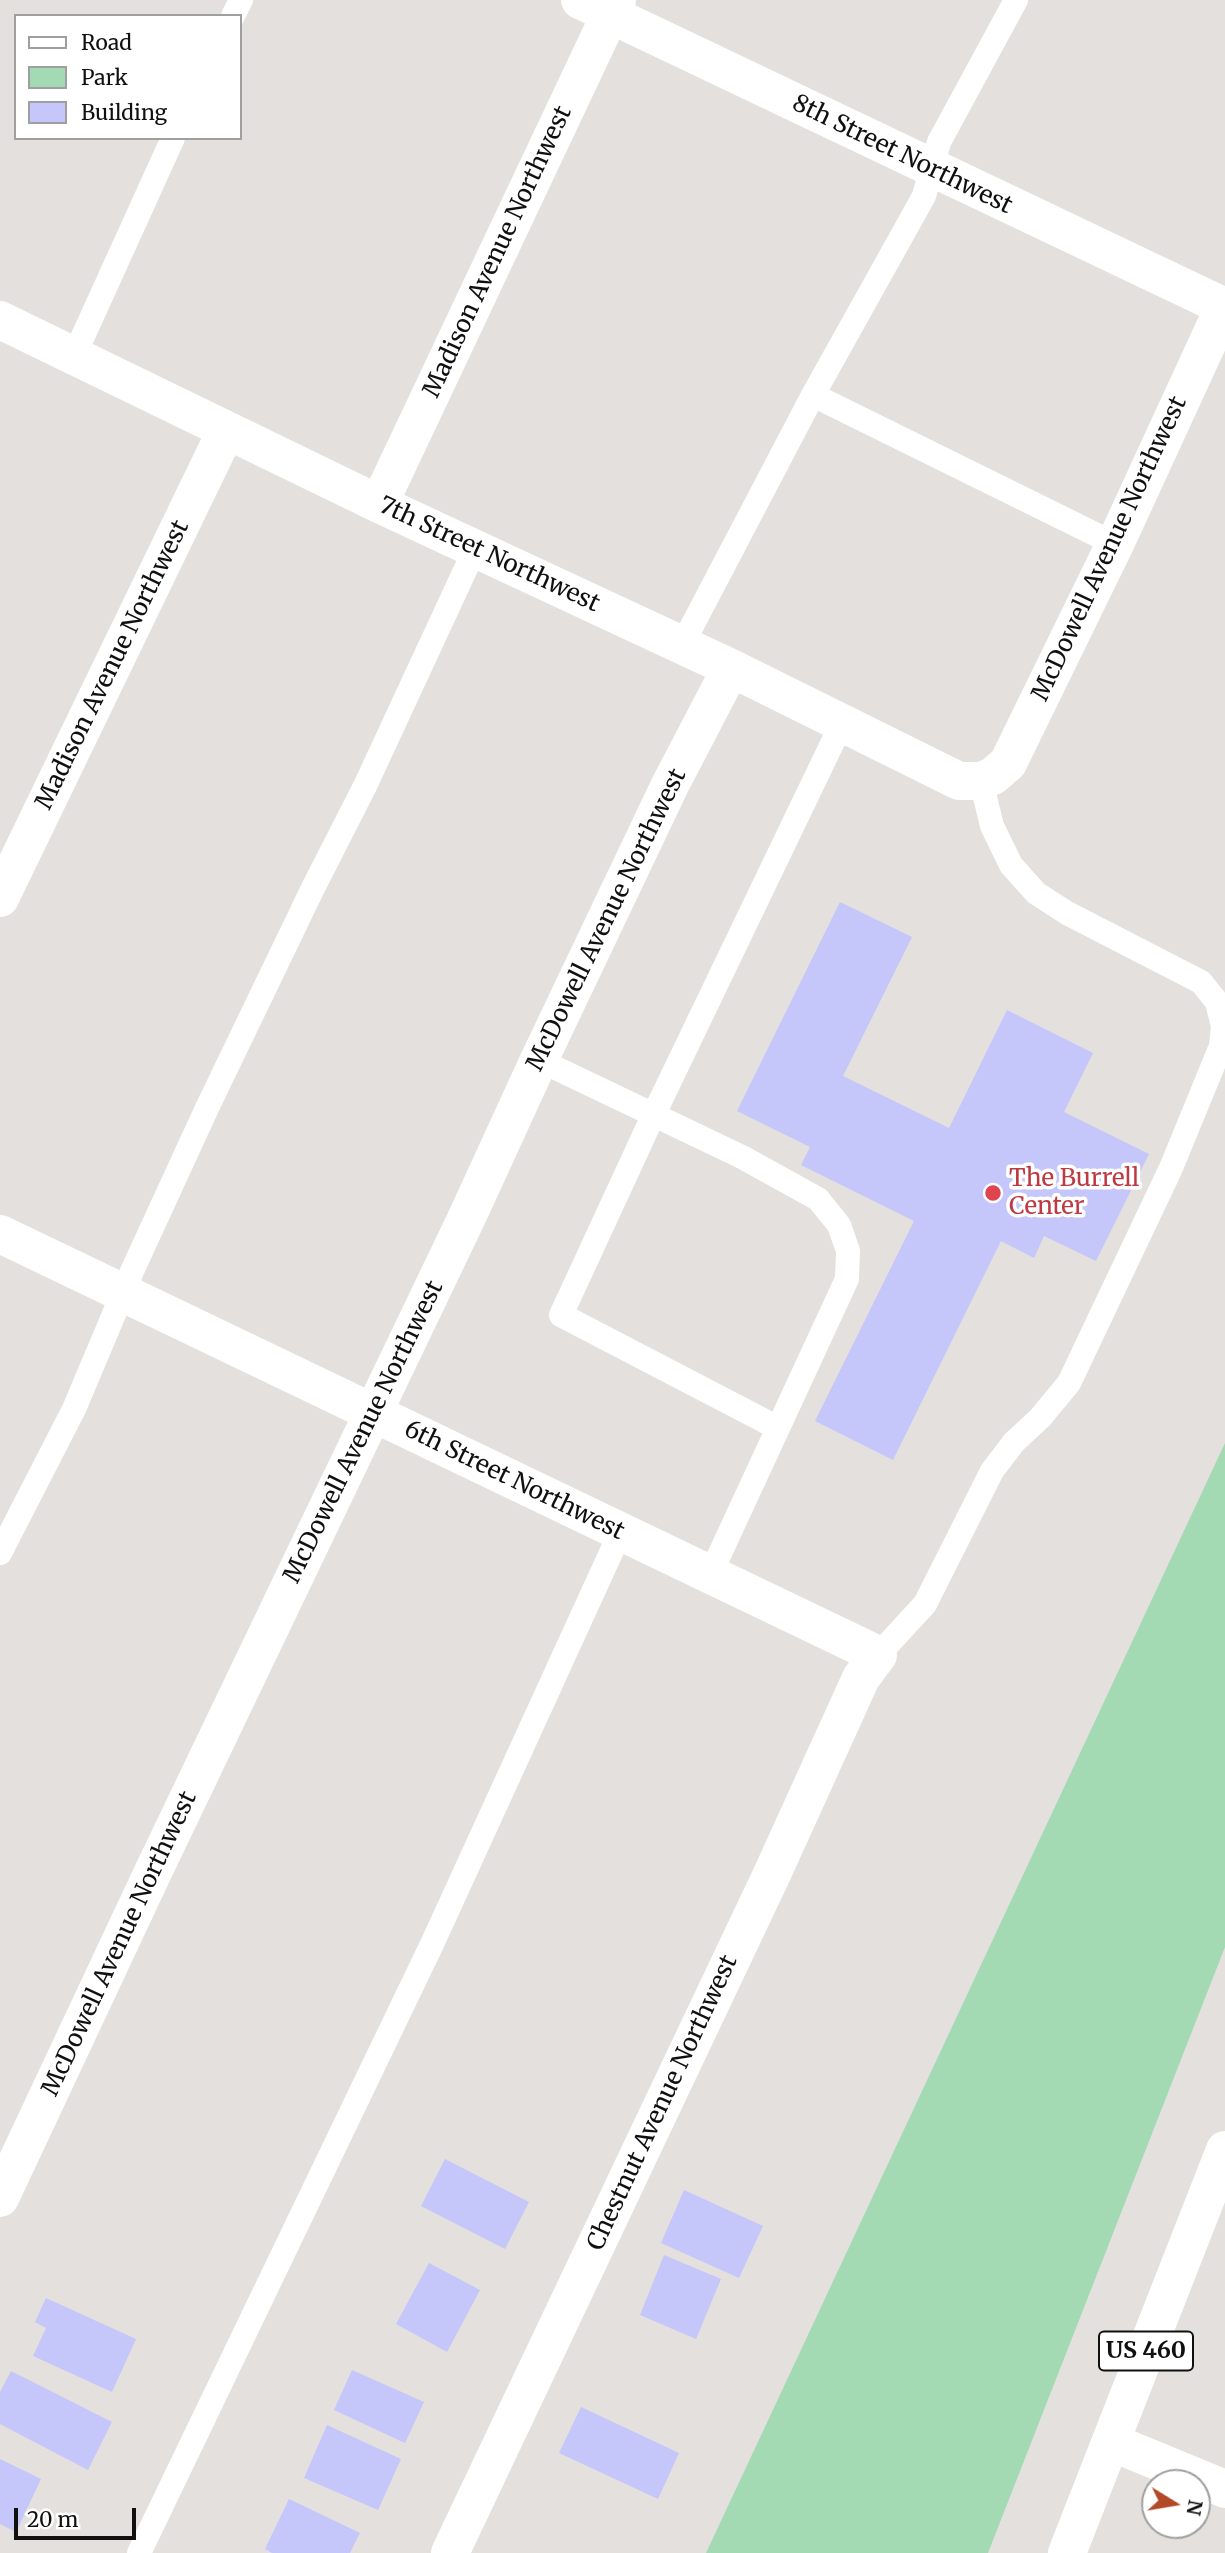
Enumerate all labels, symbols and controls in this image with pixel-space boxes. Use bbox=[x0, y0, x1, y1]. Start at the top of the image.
legend bbox=[14, 14, 242, 140]
text: Road bbox=[81, 29, 132, 56]
text: Park bbox=[81, 64, 128, 91]
street label: 8th Street Northwest bbox=[787, 89, 1017, 221]
text: Building bbox=[81, 99, 167, 126]
street label: Madison Avenue Northwest bbox=[418, 102, 578, 402]
street label: McDowell Avenue Northwest bbox=[1027, 392, 1193, 706]
street label: 7th Street Northwest bbox=[374, 491, 604, 619]
street label: Madison Avenue Northwest bbox=[30, 516, 196, 814]
street label: McDowell Avenue Northwest bbox=[521, 764, 693, 1076]
place label: The Burrell Center bbox=[1009, 1165, 1139, 1221]
marker: The Burrell Center bbox=[983, 1183, 1003, 1203]
street label: McDowell Avenue Northwest bbox=[278, 1276, 450, 1588]
street label: 6th Street Northwest bbox=[399, 1415, 629, 1547]
street label: McDowell Avenue Northwest bbox=[37, 1787, 203, 2101]
street label: Chestnut Avenue Northwest bbox=[582, 1951, 744, 2255]
road number: US 460 bbox=[1099, 2332, 1193, 2370]
north arrow bbox=[1141, 2469, 1211, 2539]
scale bar bbox=[18, 2494, 140, 2538]
text: N bbox=[1181, 2498, 1208, 2517]
text: 20 m bbox=[27, 2506, 78, 2533]

